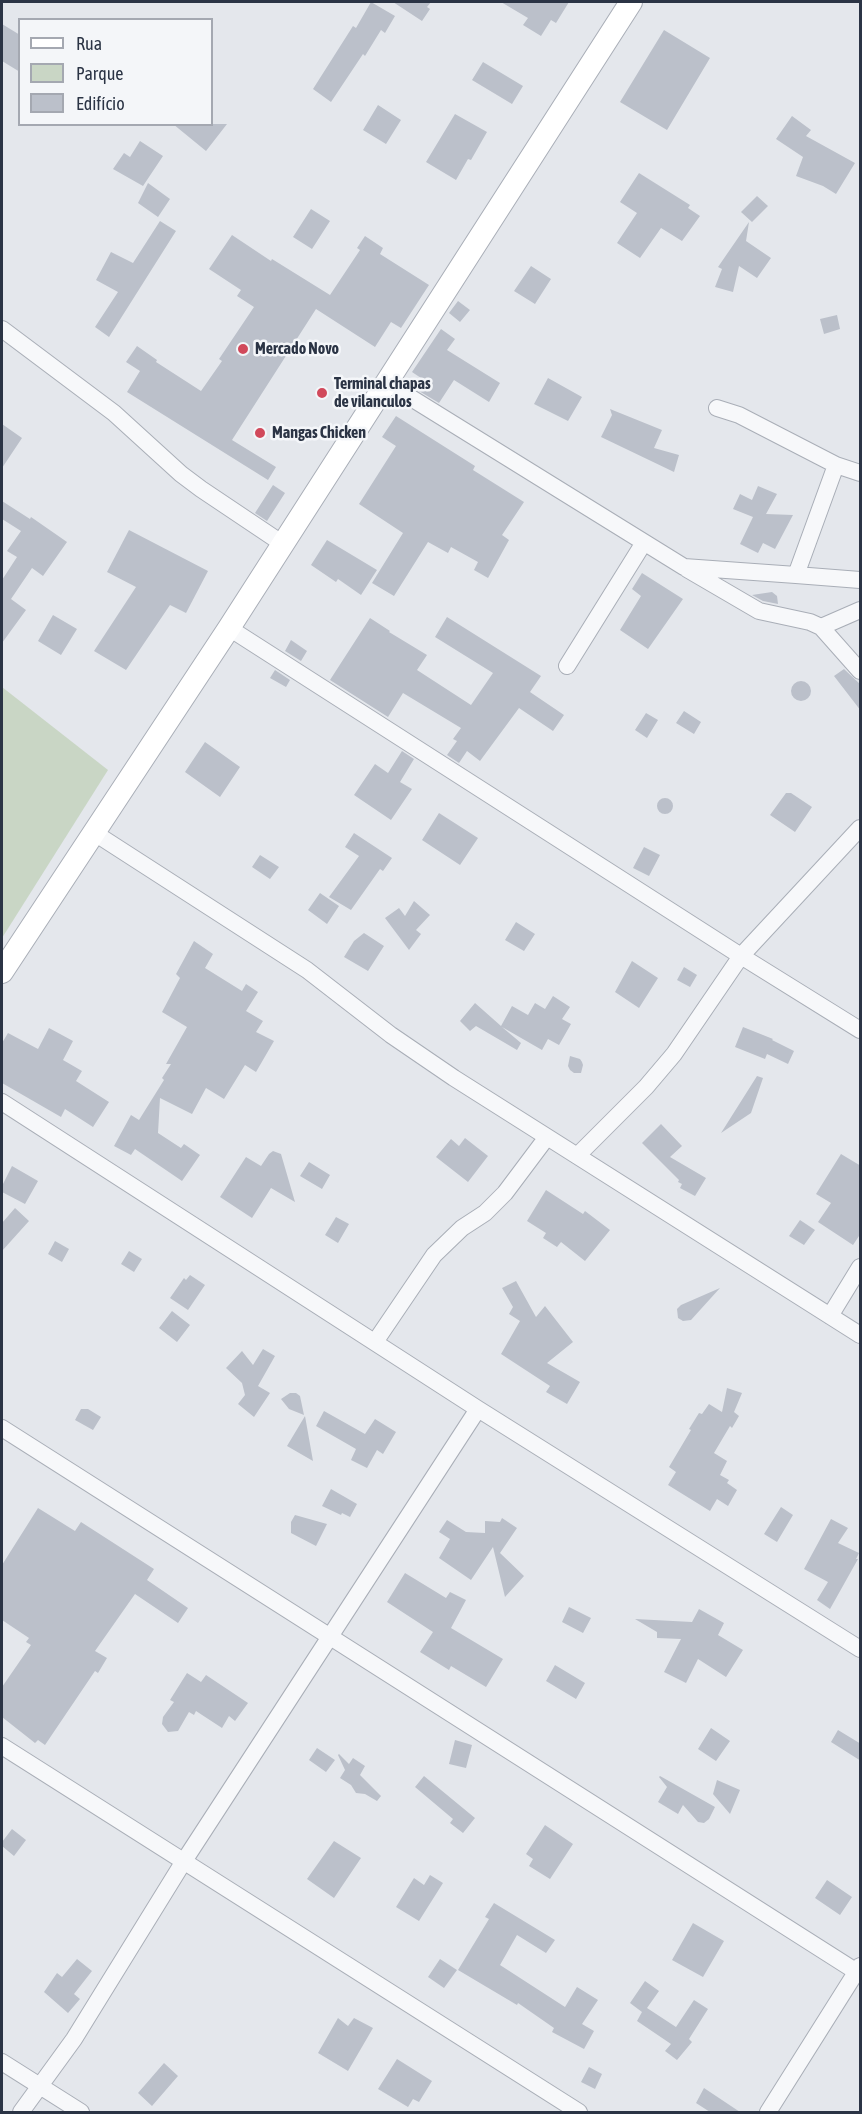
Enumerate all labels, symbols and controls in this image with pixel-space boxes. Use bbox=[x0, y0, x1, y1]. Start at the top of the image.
legend bbox=[18, 18, 213, 126]
text: Rua bbox=[76, 33, 102, 54]
text: Parque bbox=[76, 63, 124, 84]
text: Edifício bbox=[76, 93, 125, 114]
place label: Mercado Novo bbox=[255, 339, 339, 359]
marker: Mercado Novo bbox=[236, 342, 250, 356]
place label: Terminal chapas de vilanculos bbox=[334, 374, 431, 412]
marker: Terminal chapas de vilanculos bbox=[315, 386, 329, 400]
place label: Mangas Chicken bbox=[272, 423, 366, 443]
marker: Mangas Chicken bbox=[253, 426, 267, 440]

